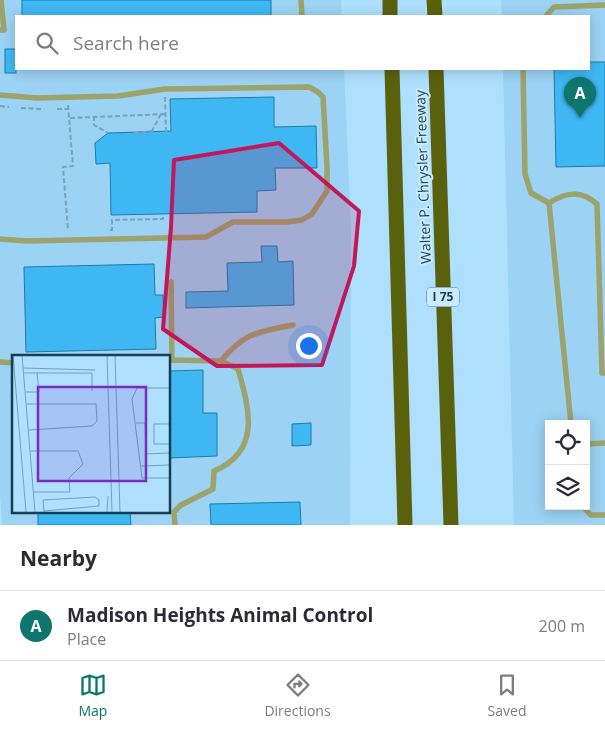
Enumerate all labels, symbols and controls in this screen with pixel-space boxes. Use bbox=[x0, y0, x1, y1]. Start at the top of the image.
search box bbox=[15, 15, 590, 70]
icon: search bbox=[33, 29, 61, 57]
text: Search here bbox=[73, 30, 179, 56]
pin: A bbox=[564, 77, 596, 118]
street label: Walter P. Chrysler Freeway bbox=[410, 89, 435, 264]
road number: I 75 bbox=[427, 288, 459, 306]
your location bbox=[296, 333, 322, 359]
inset map bbox=[12, 355, 170, 512]
map controls bbox=[545, 420, 590, 510]
button: locate bbox=[545, 420, 590, 465]
button: layers bbox=[545, 465, 590, 510]
text: Nearby bbox=[20, 544, 97, 572]
text: Madison Heights Animal Control bbox=[67, 602, 373, 628]
text: A bbox=[30, 615, 42, 637]
text: 200 m bbox=[539, 615, 585, 637]
text: Place bbox=[67, 628, 106, 650]
tab: Map bbox=[78, 671, 107, 720]
tab: Directions bbox=[264, 671, 331, 720]
tab: Saved bbox=[488, 671, 526, 720]

